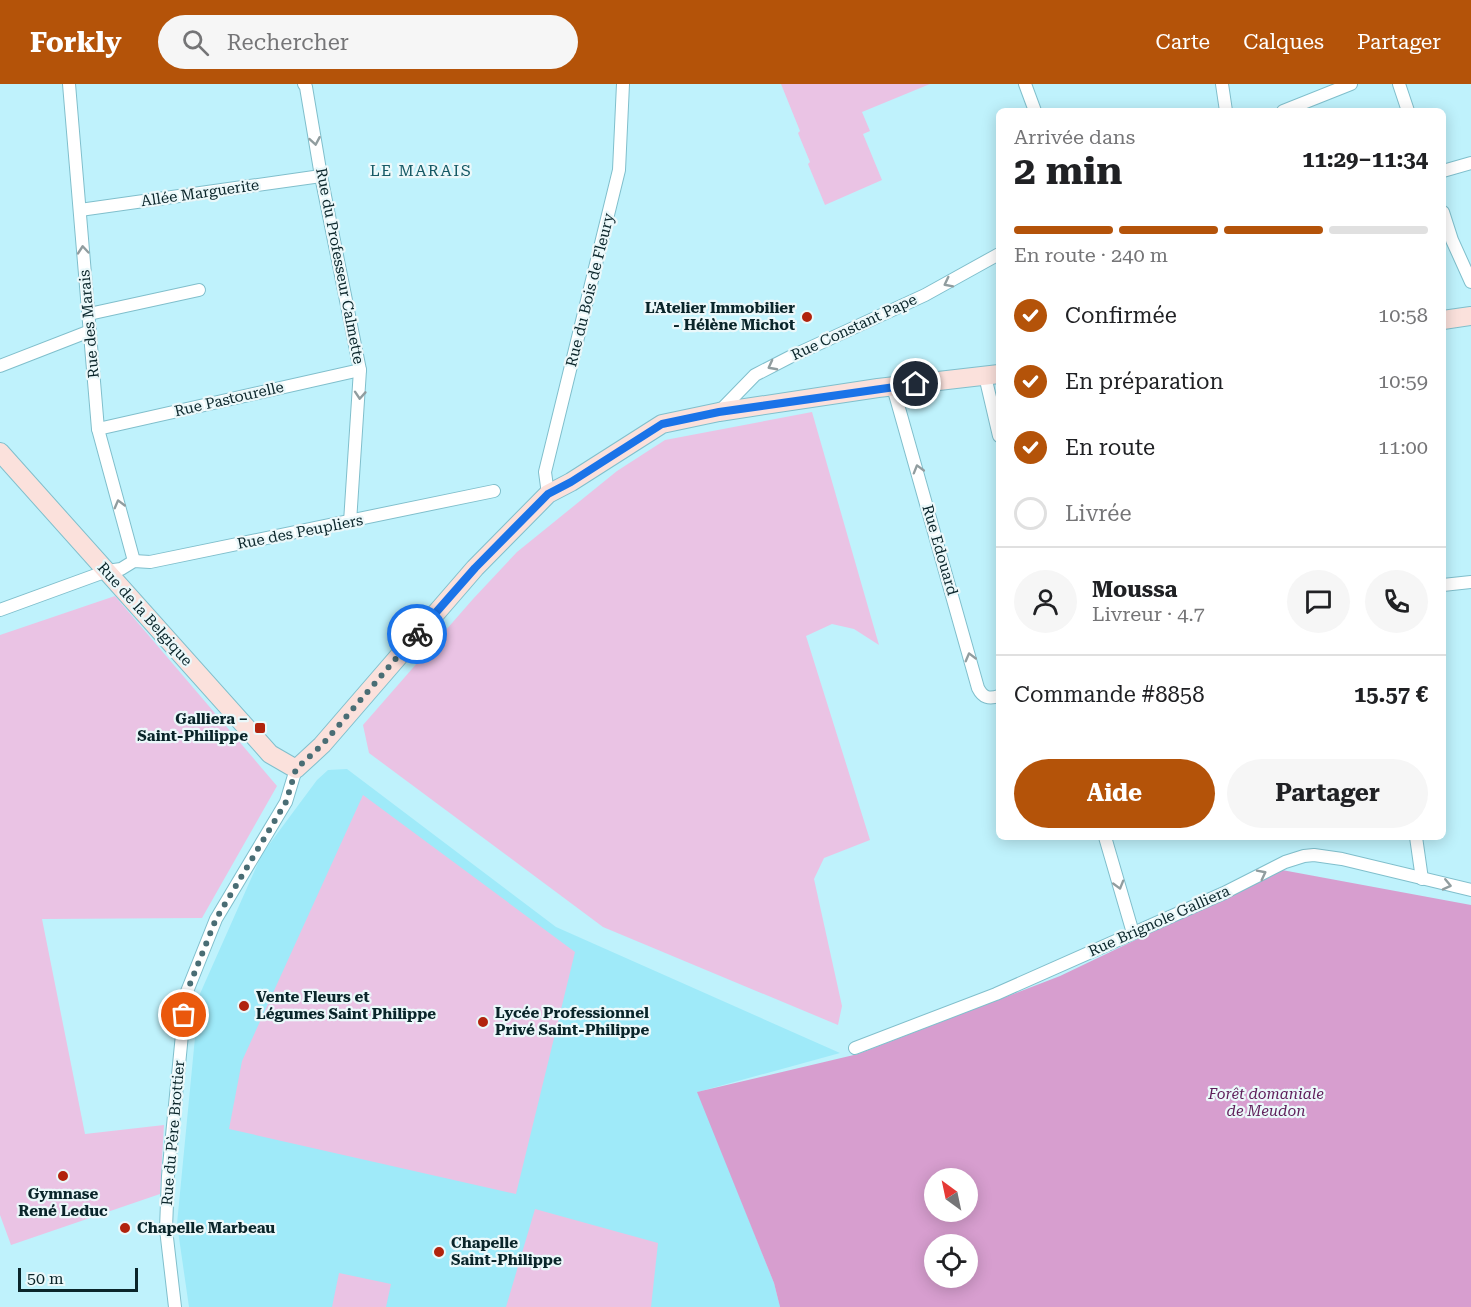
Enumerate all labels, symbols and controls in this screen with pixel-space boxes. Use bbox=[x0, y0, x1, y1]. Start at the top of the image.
search box bbox=[158, 15, 578, 69]
text: Forkly bbox=[30, 26, 122, 59]
icon: search bbox=[179, 26, 212, 59]
text: Rechercher bbox=[227, 30, 349, 55]
text: Carte bbox=[1156, 30, 1210, 54]
text: Calques bbox=[1243, 30, 1324, 54]
text: Partager bbox=[1357, 30, 1441, 54]
text: Arrivée dans bbox=[1014, 125, 1135, 149]
one-way arrow bbox=[309, 136, 321, 146]
text: 11:29–11:34 bbox=[1302, 147, 1428, 172]
text: 2 min bbox=[1014, 148, 1122, 194]
district label: LE MARAIS bbox=[370, 161, 472, 180]
street label: Rue du Professeur Calmette bbox=[312, 166, 368, 366]
street label: Allée Marguerite bbox=[140, 176, 260, 210]
street label: Rue du Bois de Fleury bbox=[562, 211, 618, 369]
text: En route · 240 m bbox=[1014, 243, 1168, 267]
one-way arrow bbox=[77, 245, 90, 254]
street label: Rue des Marais bbox=[75, 269, 103, 379]
one-way arrow bbox=[944, 276, 955, 287]
street label: Rue Constant Pape bbox=[788, 290, 920, 364]
place label: L'Atelier Immobilier - Hélène Michot bbox=[645, 299, 795, 334]
icon: check bbox=[1014, 299, 1047, 332]
text: Confirmée bbox=[1065, 303, 1177, 328]
text: 10:58 bbox=[1378, 303, 1428, 327]
marker: L'Atelier Immobilier - Hélène Michot bbox=[800, 310, 814, 324]
pin bbox=[890, 358, 941, 409]
one-way arrow bbox=[767, 359, 778, 370]
icon: check bbox=[1014, 365, 1047, 398]
icon: home bbox=[899, 367, 932, 400]
text: En préparation bbox=[1065, 369, 1224, 394]
text: 10:59 bbox=[1378, 369, 1428, 393]
street label: Rue Pastourelle bbox=[173, 378, 285, 420]
one-way arrow bbox=[353, 390, 366, 399]
icon: check bbox=[1014, 431, 1047, 464]
text: En route bbox=[1065, 435, 1155, 460]
text: 11:00 bbox=[1378, 435, 1428, 459]
one-way arrow bbox=[912, 464, 925, 474]
one-way arrow bbox=[113, 499, 126, 509]
text: Livrée bbox=[1065, 501, 1131, 526]
street label: Rue Edouard bbox=[919, 503, 962, 598]
street label: Rue des Peupliers bbox=[235, 511, 365, 553]
street label: Rue de la Belgique bbox=[94, 559, 196, 669]
button: person bbox=[1014, 570, 1077, 633]
button: chat bbox=[1287, 570, 1350, 633]
button: phone bbox=[1365, 570, 1428, 633]
text: Moussa bbox=[1092, 577, 1177, 602]
text: Livreur · 4.7 bbox=[1092, 602, 1205, 626]
courier bbox=[387, 604, 447, 664]
icon: bike bbox=[401, 618, 434, 651]
one-way arrow bbox=[964, 652, 977, 662]
text: Commande #8858 bbox=[1014, 682, 1204, 707]
text: 15.57 € bbox=[1354, 682, 1428, 707]
place label: Galliera – Saint-Philippe bbox=[137, 710, 248, 745]
marker: Galliera – Saint-Philippe bbox=[253, 721, 267, 735]
button: Aide bbox=[1014, 759, 1215, 828]
button: Partager bbox=[1227, 759, 1428, 828]
one-way arrow bbox=[1256, 869, 1267, 881]
one-way arrow bbox=[1441, 878, 1451, 891]
one-way arrow bbox=[1112, 879, 1124, 890]
street label: Rue Brignole Galliera bbox=[1085, 882, 1233, 960]
place label: Vente Fleurs et Légumes Saint Philippe bbox=[256, 988, 436, 1023]
pin bbox=[158, 989, 209, 1040]
icon: bag bbox=[167, 998, 200, 1031]
marker: Vente Fleurs et Légumes Saint Philippe bbox=[237, 999, 251, 1013]
place label: Lycée Professionnel Privé Saint-Philippe bbox=[495, 1004, 649, 1039]
marker: Lycée Professionnel Privé Saint-Philippe bbox=[476, 1015, 490, 1029]
street label: Rue du Père Brottier bbox=[158, 1060, 188, 1206]
park label: Forêt domaniale de Meudon bbox=[1207, 1085, 1324, 1120]
north arrow bbox=[924, 1168, 978, 1222]
map controls bbox=[924, 1168, 978, 1288]
marker: Gymnase René Leduc bbox=[56, 1169, 70, 1183]
place label: Gymnase René Leduc bbox=[18, 1185, 108, 1220]
place label: Chapelle Marbeau bbox=[137, 1219, 275, 1237]
marker: Chapelle Marbeau bbox=[118, 1221, 132, 1235]
place label: Chapelle Saint-Philippe bbox=[451, 1234, 562, 1269]
button: locate bbox=[924, 1234, 978, 1288]
marker: Chapelle Saint-Philippe bbox=[432, 1245, 446, 1259]
scale bar bbox=[18, 1265, 138, 1292]
text: 50 m bbox=[27, 1269, 64, 1288]

